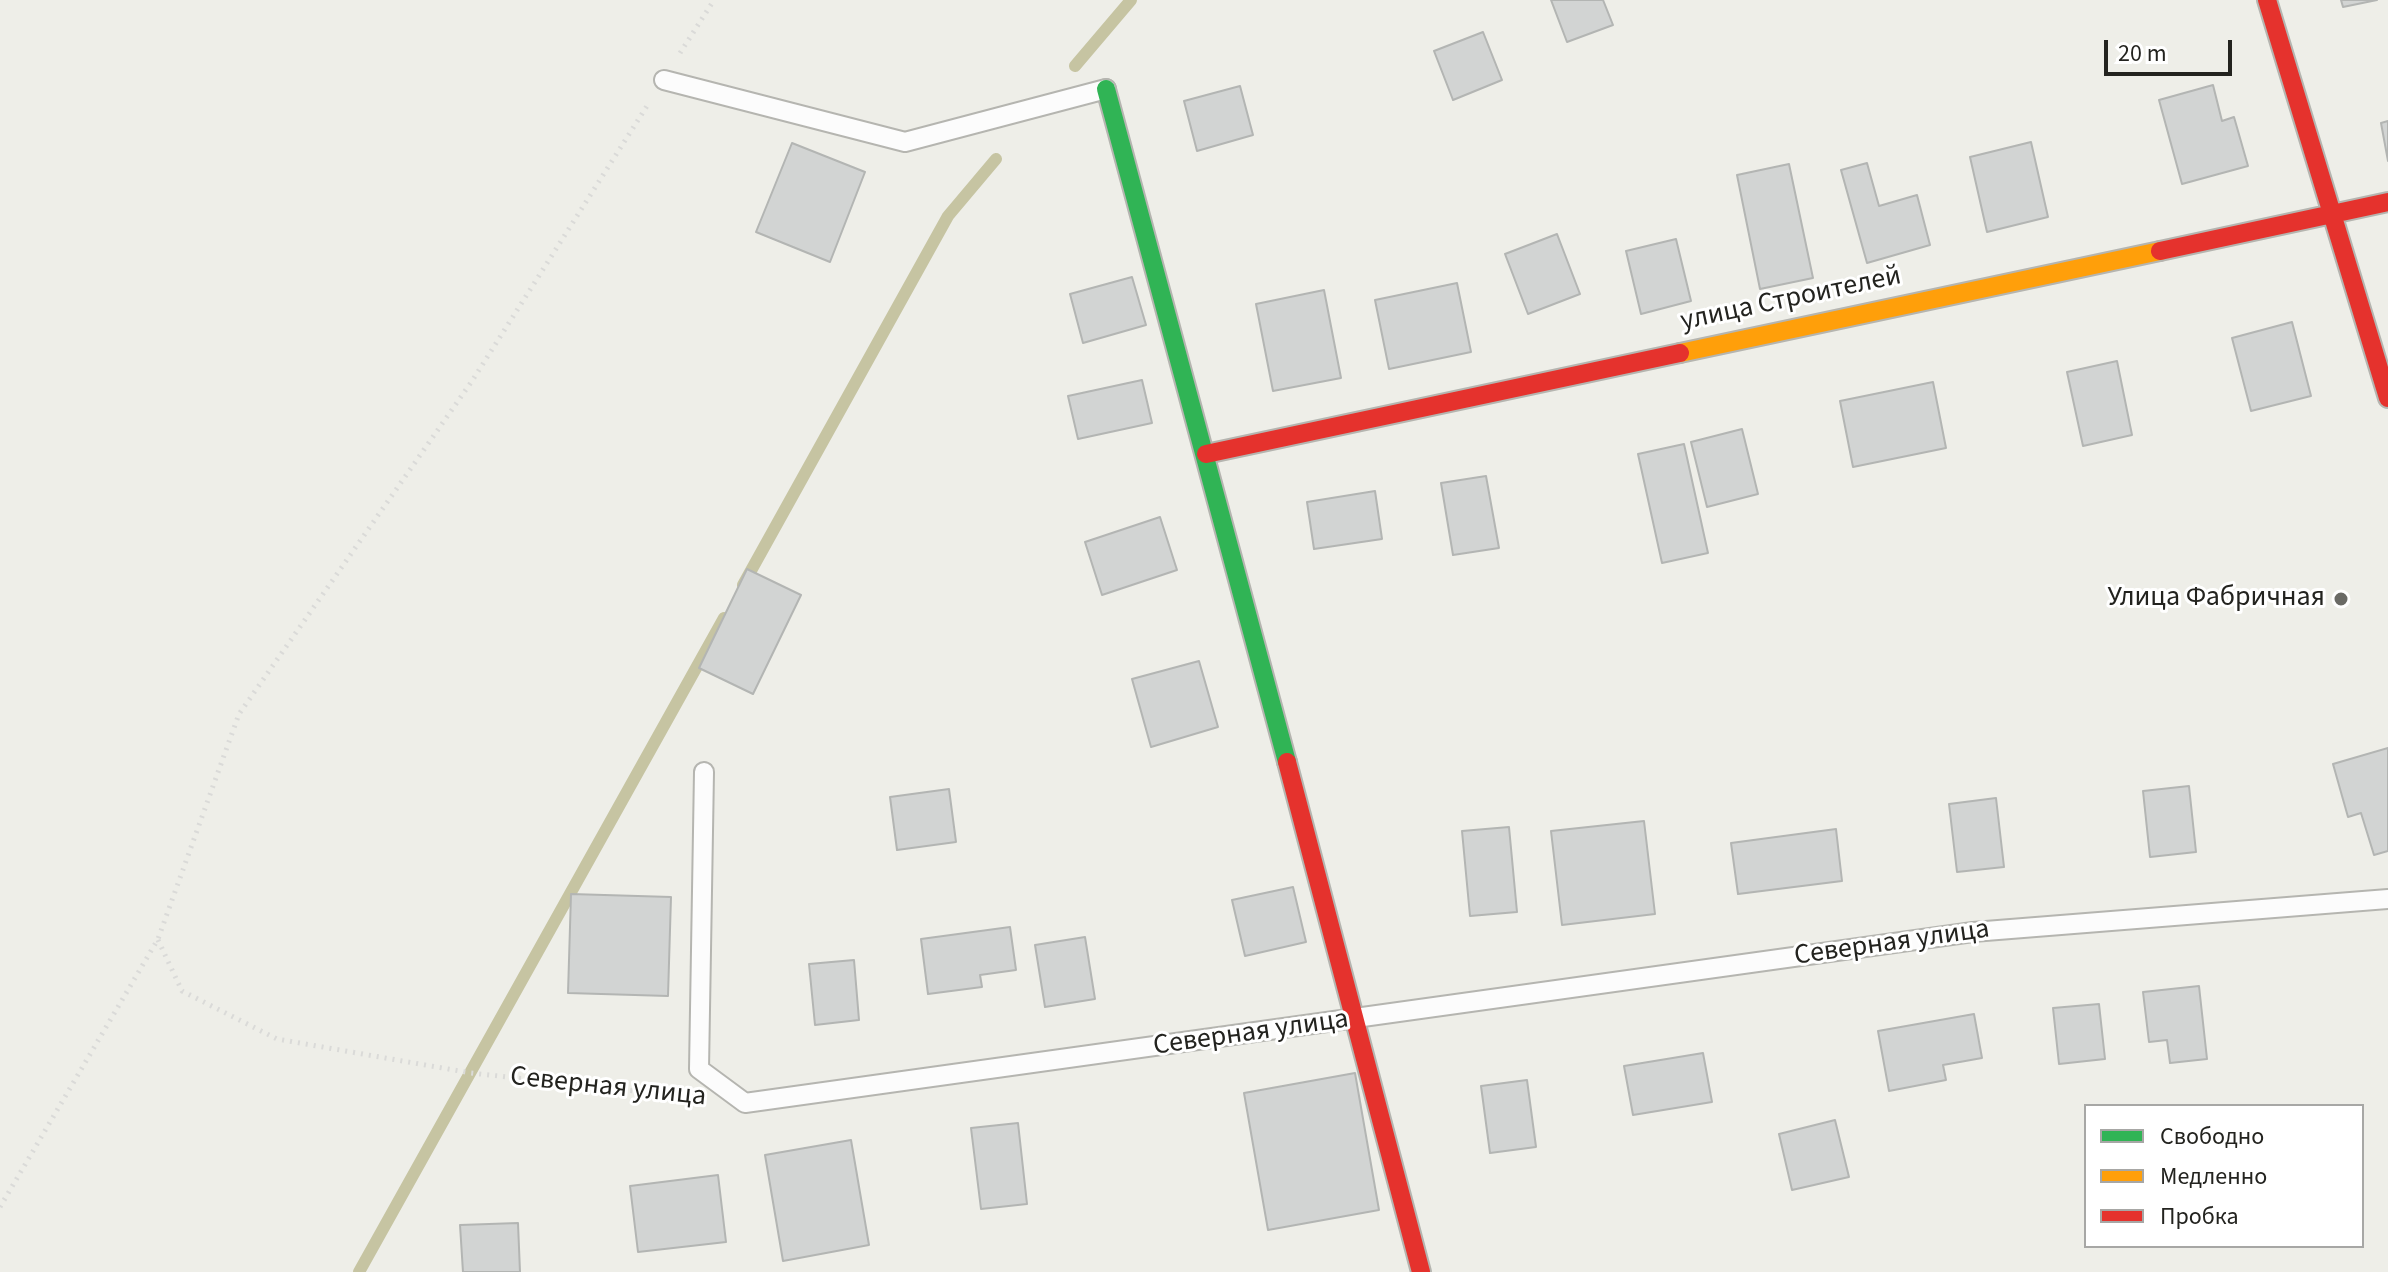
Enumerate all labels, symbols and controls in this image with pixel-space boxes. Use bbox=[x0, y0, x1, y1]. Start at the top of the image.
scale bar bbox=[2108, 24, 2236, 74]
text: 20 m bbox=[2118, 36, 2167, 71]
street label: улица Строителей bbox=[1678, 260, 1904, 340]
place label: Улица Фабричная bbox=[2107, 582, 2325, 616]
marker: Улица Фабричная bbox=[2332, 590, 2350, 608]
street label: Северная улица bbox=[1792, 914, 1992, 974]
street label: Северная улица bbox=[1151, 1004, 1351, 1064]
street label: Северная улица bbox=[508, 1061, 708, 1115]
legend bbox=[2084, 1104, 2364, 1248]
text: Свободно bbox=[2160, 1119, 2264, 1154]
text: Медленно bbox=[2160, 1159, 2267, 1194]
text: Пробка bbox=[2160, 1199, 2239, 1234]

